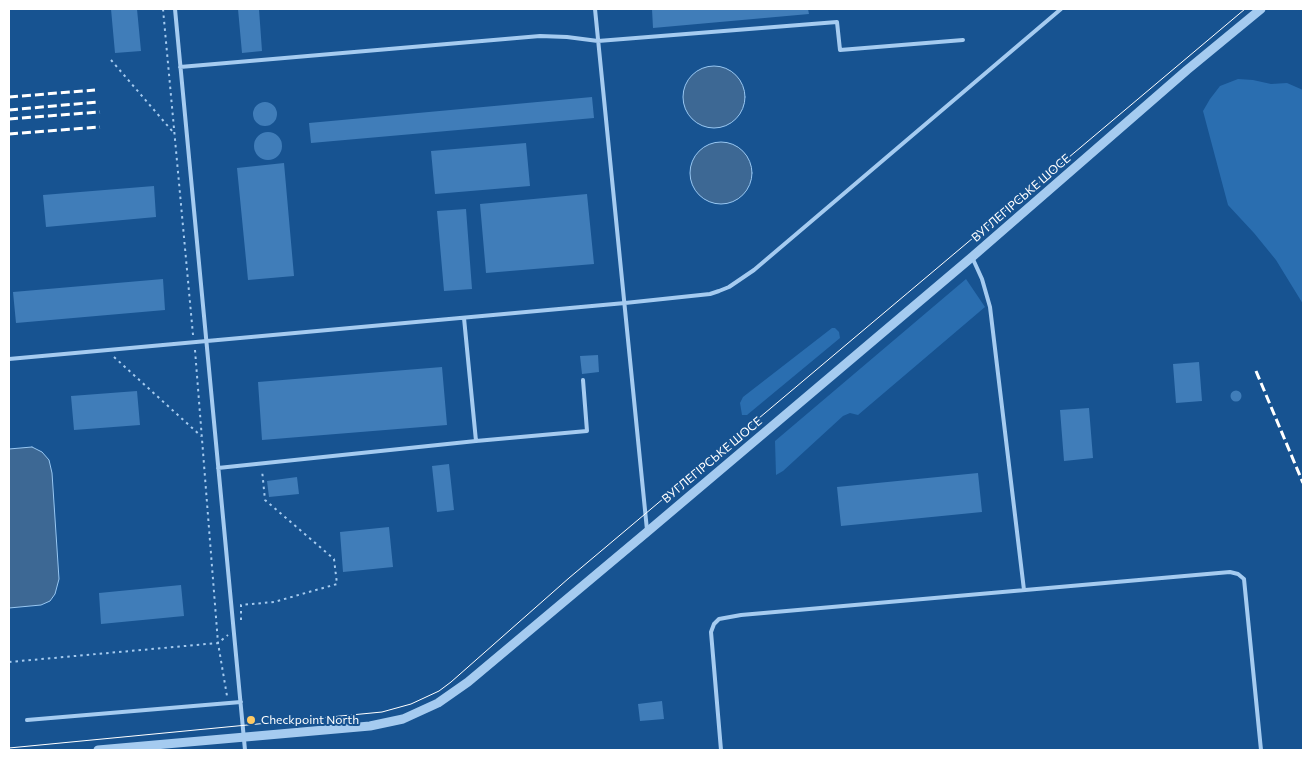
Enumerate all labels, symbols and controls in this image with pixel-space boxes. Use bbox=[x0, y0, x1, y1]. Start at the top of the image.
street label: ВУГЛЕГІРСЬКЕ ШОСЕ bbox=[969, 151, 1073, 245]
street label: ВУГЛЕГІРСЬКЕ ШОСЕ bbox=[659, 414, 765, 506]
place label: Checkpoint North bbox=[261, 713, 359, 727]
marker: Checkpoint North bbox=[245, 714, 257, 726]

